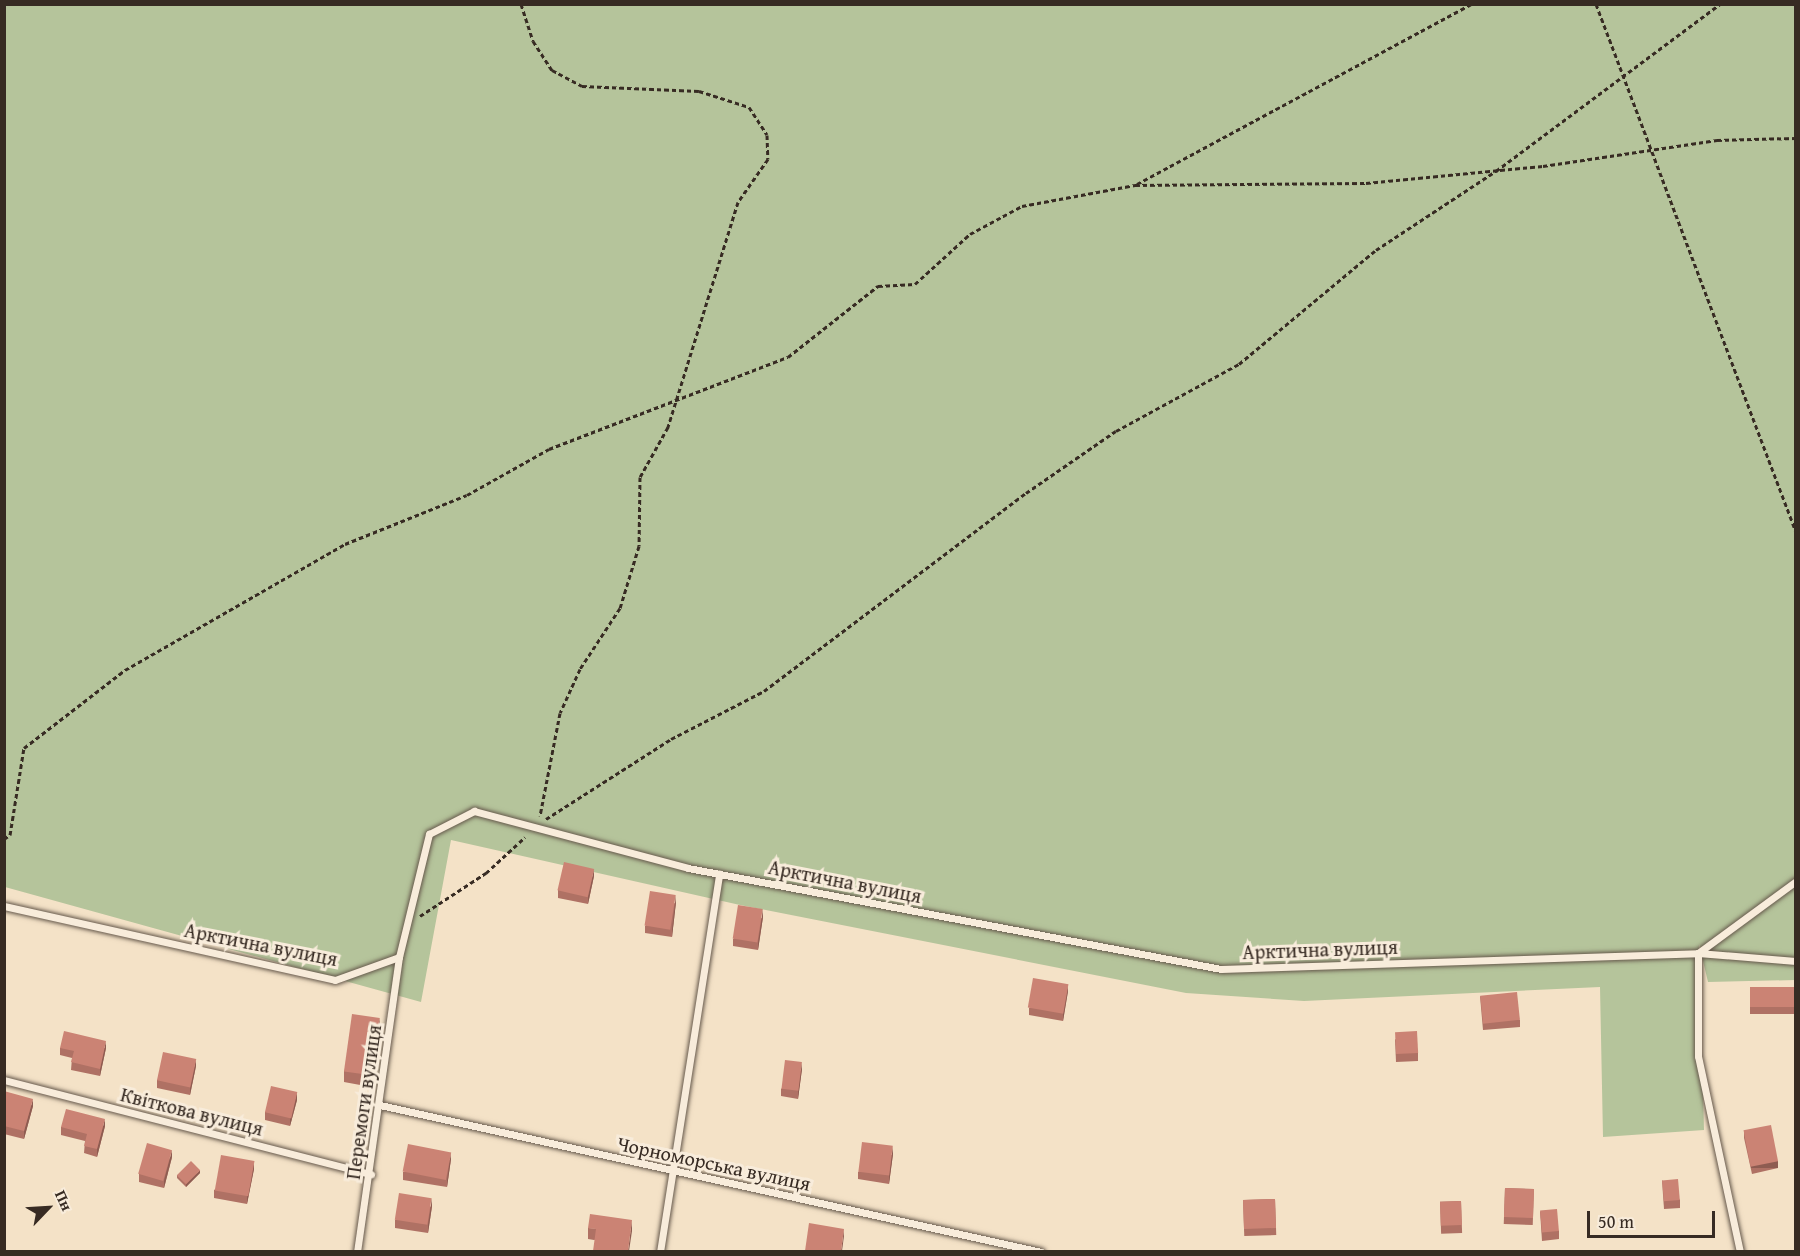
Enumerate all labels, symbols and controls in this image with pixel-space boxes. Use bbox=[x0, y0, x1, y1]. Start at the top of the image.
street label: Арктична вулиця bbox=[766, 854, 924, 908]
street label: Арктична вулиця bbox=[182, 917, 340, 971]
street label: Арктична вулиця bbox=[1242, 934, 1398, 964]
street label: Перемоги вулиця bbox=[340, 1023, 386, 1181]
street label: Квіткова вулиця bbox=[118, 1082, 266, 1140]
street label: Чорноморська вулиця bbox=[615, 1131, 813, 1195]
north arrow bbox=[18, 1178, 78, 1238]
text: Пн bbox=[49, 1186, 80, 1215]
scale bar bbox=[1590, 1199, 1718, 1237]
text: 50 m bbox=[1598, 1208, 1634, 1235]

